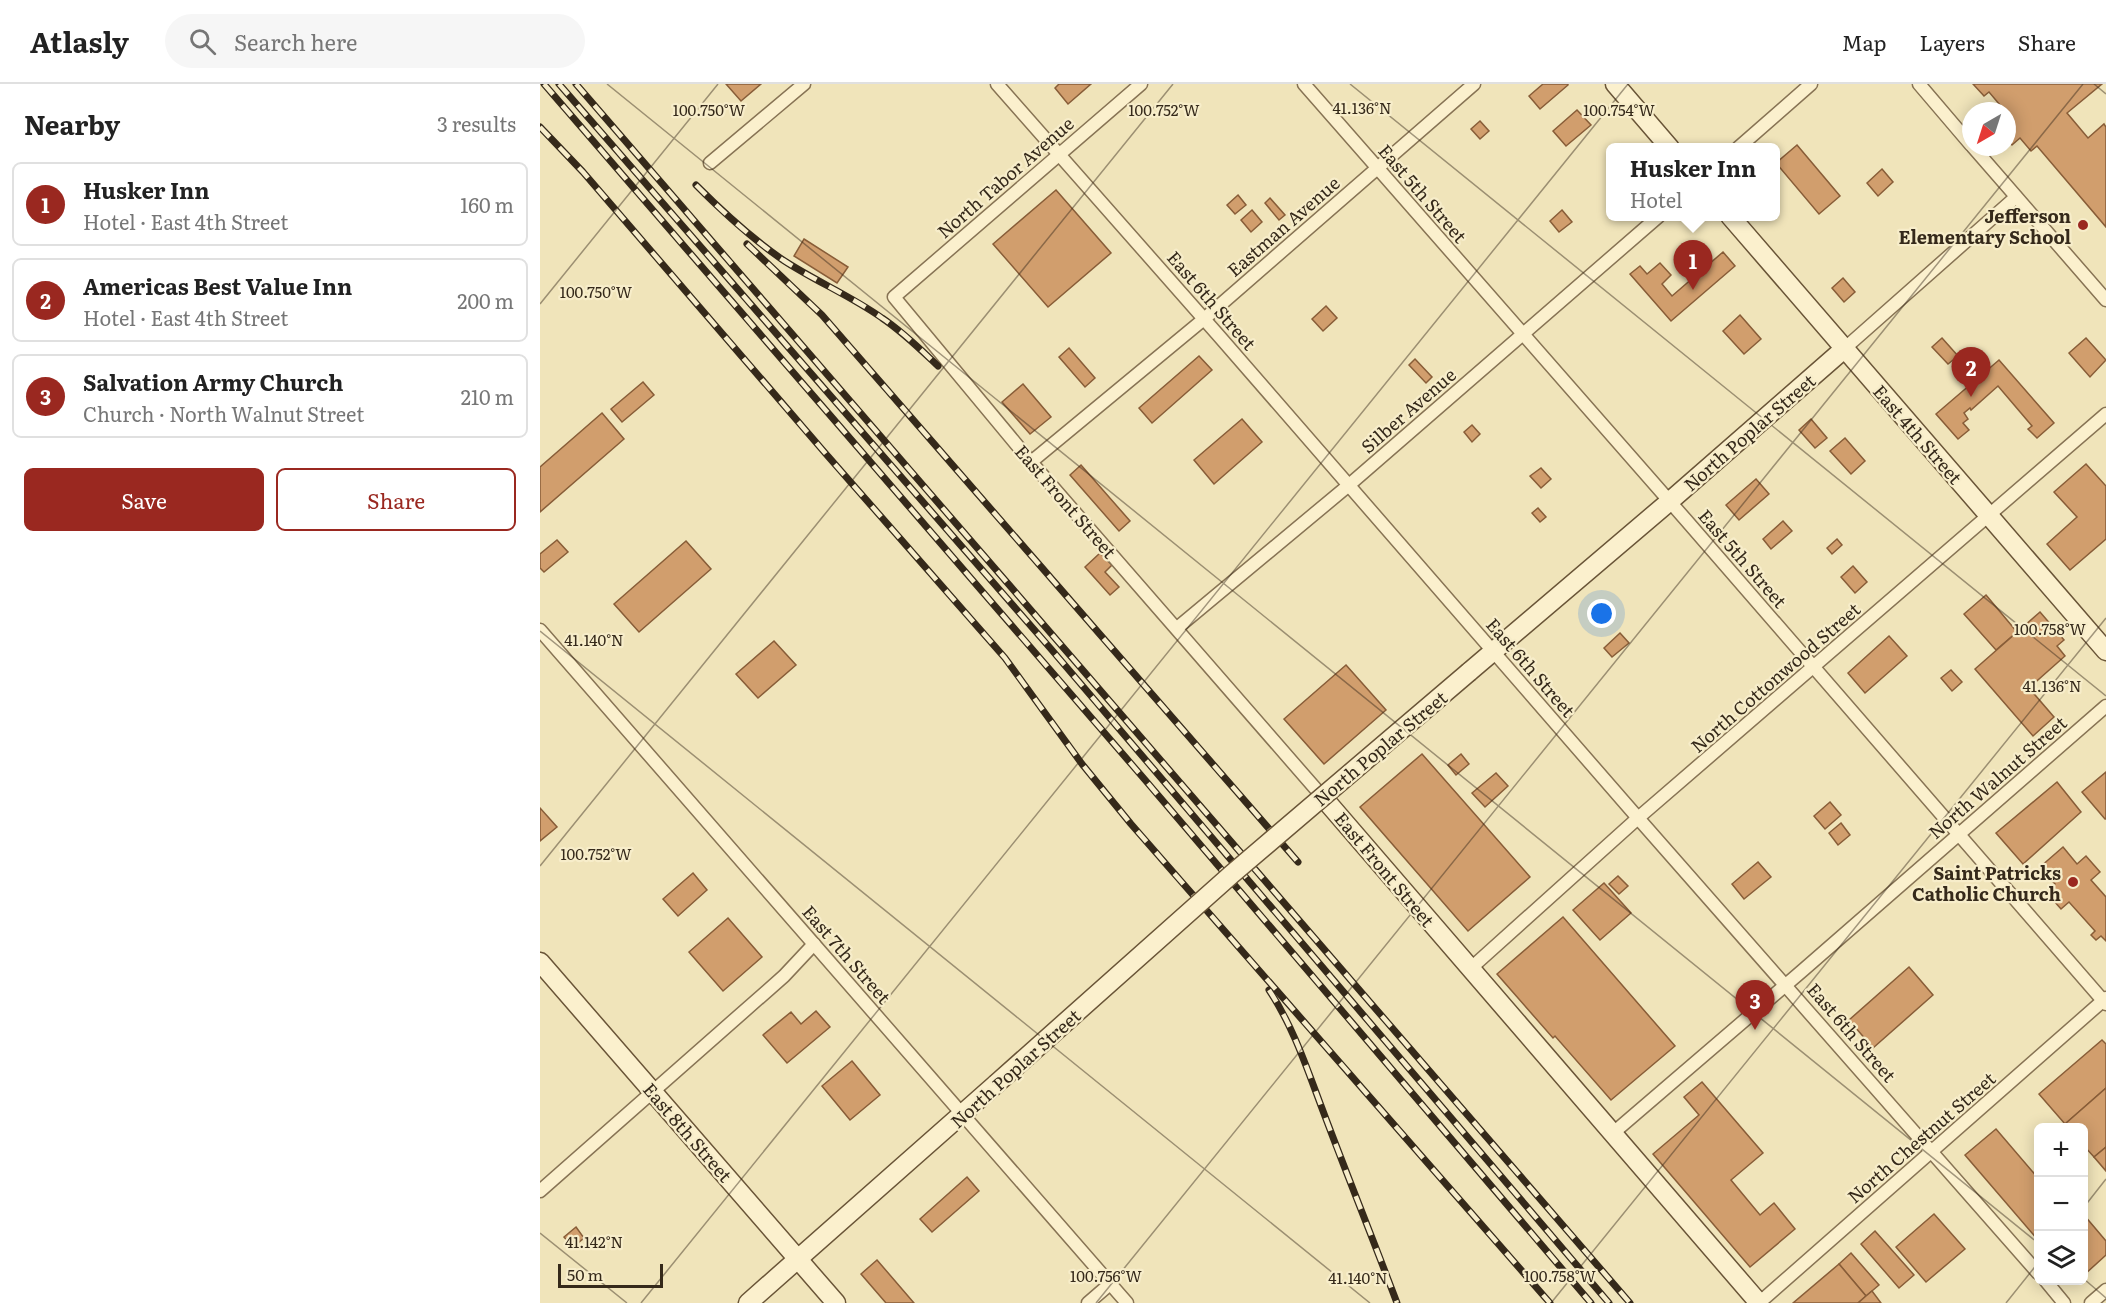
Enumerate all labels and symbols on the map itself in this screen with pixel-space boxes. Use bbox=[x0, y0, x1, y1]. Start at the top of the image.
text: 41.136°N bbox=[1332, 96, 1392, 119]
text: 100.750°W bbox=[673, 98, 746, 121]
text: 100.752°W bbox=[1128, 98, 1200, 121]
text: 100.754°W bbox=[1583, 98, 1655, 121]
north arrow bbox=[1962, 102, 2016, 156]
street label: North Tabor Avenue bbox=[931, 110, 1079, 244]
street label: East 5th Street bbox=[1372, 138, 1474, 249]
street label: Eastman Avenue bbox=[1221, 169, 1345, 283]
place label: Jefferson Elementary School bbox=[1899, 202, 2071, 250]
marker: Jefferson Elementary School bbox=[2076, 218, 2090, 232]
pin: 1 bbox=[1674, 240, 1712, 290]
street label: East 6th Street bbox=[1161, 244, 1263, 356]
text: 100.750°W bbox=[560, 280, 633, 303]
pin: 2 bbox=[1952, 348, 1990, 397]
street label: Silber Avenue bbox=[1355, 361, 1461, 459]
street label: North Poplar Street bbox=[1677, 367, 1821, 497]
street label: East 4th Street bbox=[1867, 378, 1969, 490]
street label: East Front Street bbox=[1009, 438, 1124, 564]
street label: East 5th Street bbox=[1692, 503, 1794, 614]
street label: North Cottonwood Street bbox=[1684, 595, 1866, 758]
your location bbox=[1587, 599, 1616, 628]
street label: East 6th Street bbox=[1480, 611, 1582, 723]
text: 100.758°W bbox=[2014, 617, 2087, 640]
text: 41.140°N bbox=[564, 628, 624, 651]
text: 41.136°N bbox=[2022, 674, 2082, 697]
street label: North Poplar Street bbox=[1307, 684, 1453, 812]
street label: North Walnut Street bbox=[1922, 709, 2073, 845]
street label: East Front Street bbox=[1329, 806, 1442, 933]
text: 100.752°W bbox=[560, 842, 632, 865]
place label: Saint Patricks Catholic Church bbox=[1912, 859, 2061, 907]
marker: Saint Patricks Catholic Church bbox=[2066, 875, 2080, 889]
street label: East 7th Street bbox=[796, 899, 898, 1010]
street label: East 6th Street bbox=[1801, 976, 1903, 1088]
pin: 3 bbox=[1736, 980, 1774, 1030]
street label: North Poplar Street bbox=[944, 1002, 1087, 1134]
street label: North Chestnut Street bbox=[1841, 1064, 2002, 1209]
street label: East 8th Street bbox=[637, 1076, 739, 1188]
text: 41.142°N bbox=[565, 1230, 623, 1253]
scale bar bbox=[558, 1261, 663, 1288]
text: 100.756°W bbox=[1070, 1264, 1142, 1287]
text: 100.758°W bbox=[1524, 1264, 1597, 1287]
text: 41.140°N bbox=[1328, 1266, 1388, 1289]

